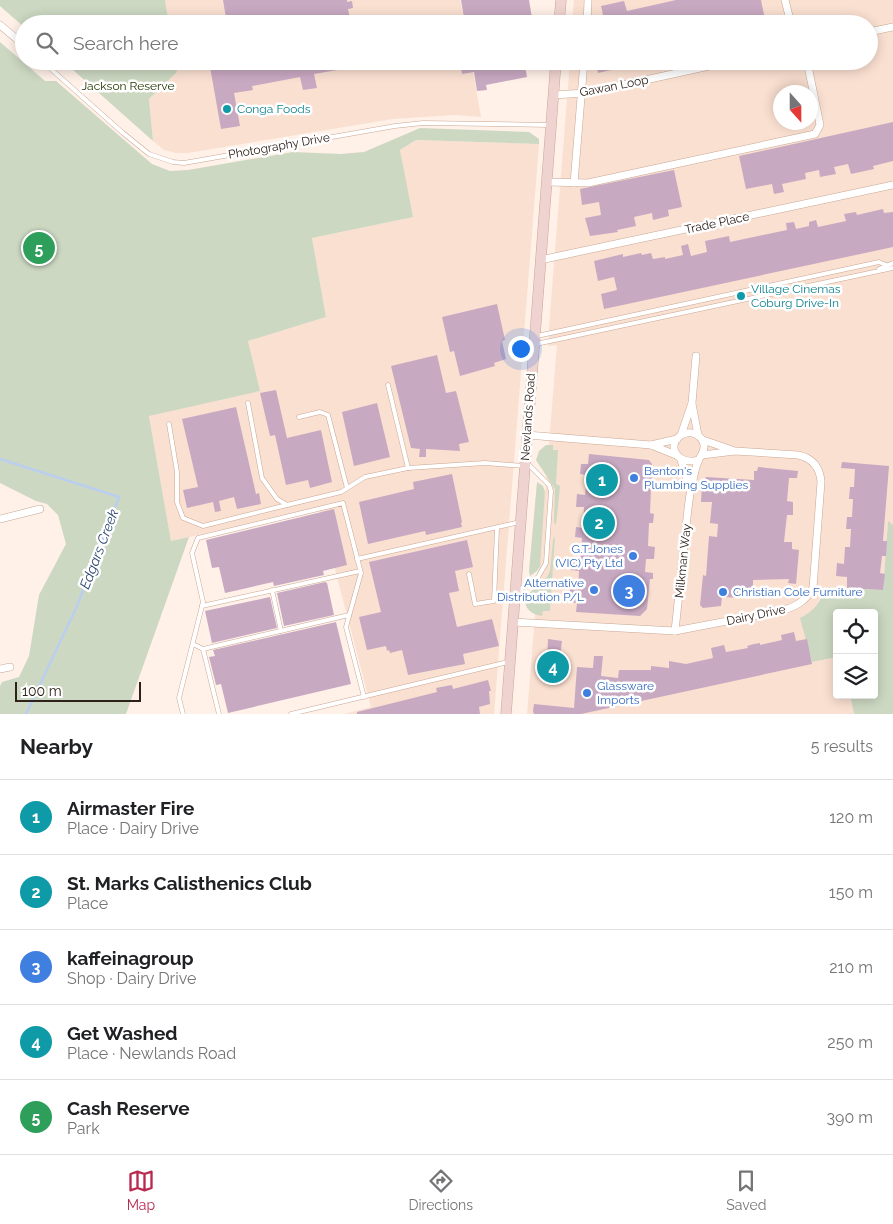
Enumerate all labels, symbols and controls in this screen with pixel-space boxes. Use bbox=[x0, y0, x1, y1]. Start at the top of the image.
search box bbox=[15, 15, 878, 70]
icon: search bbox=[33, 29, 61, 57]
text: Search here bbox=[73, 32, 179, 54]
street label: Gawan Loop bbox=[578, 72, 650, 100]
park label: Jackson Reserve bbox=[81, 79, 175, 93]
north arrow bbox=[773, 85, 818, 130]
place label: Conga Foods bbox=[237, 102, 311, 116]
marker: Conga Foods bbox=[221, 103, 233, 115]
street label: Photography Drive bbox=[227, 130, 331, 162]
street label: Trade Place bbox=[684, 209, 750, 237]
pin: 5 bbox=[23, 229, 55, 267]
place label: Village Cinemas Coburg Drive-In bbox=[751, 282, 841, 310]
marker: Village Cinemas Coburg Drive-In bbox=[735, 290, 747, 302]
your location bbox=[508, 336, 534, 362]
street label: Newlands Road bbox=[518, 373, 538, 461]
pin: 1 bbox=[586, 461, 618, 499]
place label: Benton's Plumbing Supplies bbox=[644, 464, 749, 492]
marker: Benton's Plumbing Supplies bbox=[628, 472, 640, 484]
pin: 2 bbox=[583, 504, 615, 542]
water label: Edgars Creek bbox=[76, 506, 122, 591]
street label: Milkman Way bbox=[672, 523, 694, 599]
place label: G.T.Jones (VIC) Pty Ltd bbox=[555, 542, 623, 570]
marker: G.T.Jones (VIC) Pty Ltd bbox=[627, 550, 639, 562]
pin: 3 bbox=[613, 572, 645, 610]
place label: Alternative Distribution P/L bbox=[497, 576, 584, 604]
marker: Alternative Distribution P/L bbox=[588, 584, 600, 596]
place label: Christian Cole Furniture bbox=[733, 585, 863, 599]
marker: Christian Cole Furniture bbox=[717, 586, 729, 598]
street label: Dairy Drive bbox=[725, 602, 787, 628]
map controls bbox=[833, 609, 878, 699]
button: locate bbox=[833, 609, 878, 654]
pin: 4 bbox=[537, 648, 569, 686]
button: layers bbox=[833, 654, 878, 699]
scale bar bbox=[15, 679, 141, 702]
place label: Glassware Imports bbox=[597, 679, 654, 707]
text: 100 m bbox=[22, 683, 62, 699]
marker: Glassware Imports bbox=[581, 687, 593, 699]
text: Nearby bbox=[20, 734, 93, 759]
text: 5 results bbox=[811, 737, 873, 756]
text: Airmaster Fire bbox=[67, 797, 194, 819]
text: 1 bbox=[32, 808, 40, 827]
text: 120 m bbox=[829, 808, 873, 827]
text: Place · Dairy Drive bbox=[67, 819, 199, 838]
text: St. Marks Calisthenics Club bbox=[67, 872, 312, 894]
text: 2 bbox=[31, 883, 41, 902]
text: 150 m bbox=[829, 883, 873, 902]
text: Place bbox=[67, 894, 108, 913]
text: kaffeinagroup bbox=[67, 947, 194, 969]
text: 3 bbox=[32, 958, 40, 977]
text: 210 m bbox=[829, 958, 873, 977]
text: Shop · Dairy Drive bbox=[67, 969, 196, 988]
text: Get Washed bbox=[67, 1022, 178, 1044]
text: 4 bbox=[31, 1033, 41, 1052]
text: 250 m bbox=[827, 1033, 873, 1052]
text: Place · Newlands Road bbox=[67, 1044, 236, 1063]
text: Cash Reserve bbox=[67, 1097, 190, 1119]
text: 5 bbox=[32, 1108, 40, 1127]
text: 390 m bbox=[827, 1108, 873, 1127]
text: Park bbox=[67, 1119, 100, 1138]
tab: Map bbox=[127, 1167, 155, 1213]
tab: Directions bbox=[408, 1167, 473, 1213]
tab: Saved bbox=[726, 1167, 766, 1213]

